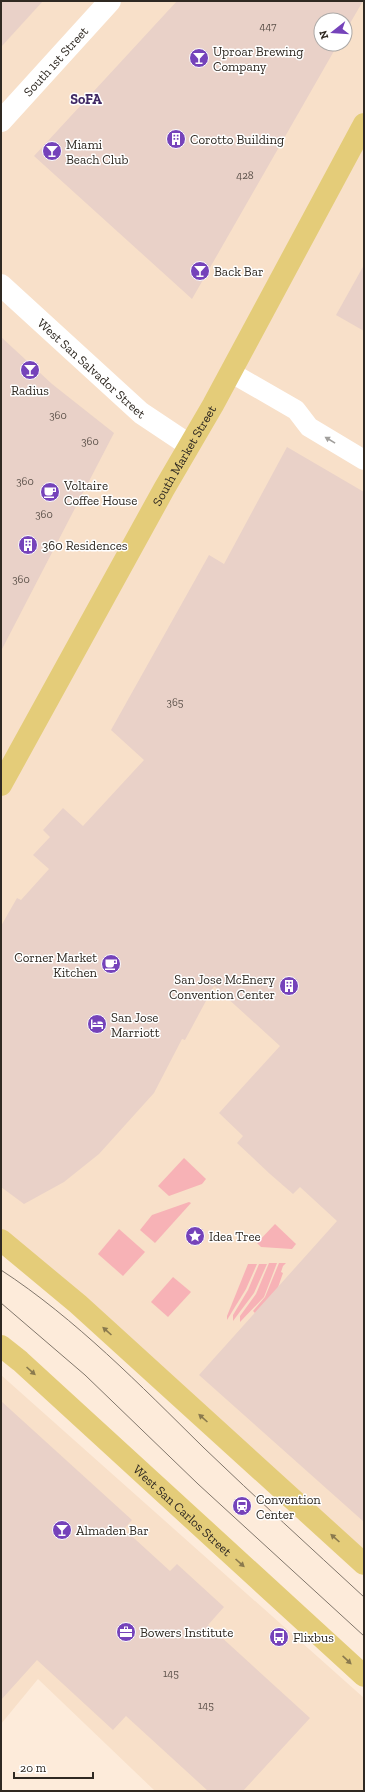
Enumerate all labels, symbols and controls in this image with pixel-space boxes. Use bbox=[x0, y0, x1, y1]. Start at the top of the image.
north arrow bbox=[313, 12, 353, 52]
house number: 447 bbox=[260, 20, 276, 33]
street label: South 1st Street bbox=[20, 23, 91, 99]
text: N bbox=[316, 28, 331, 41]
place label: Uproar Brewing Company bbox=[213, 44, 303, 74]
bar icon: Uproar Brewing Company bbox=[188, 47, 210, 69]
district label: SoFA bbox=[70, 91, 102, 108]
building icon: Corotto Building bbox=[165, 128, 187, 150]
place label: Corotto Building bbox=[190, 132, 284, 147]
place label: Miami Beach Club bbox=[66, 137, 128, 167]
bar icon: Miami Beach Club bbox=[41, 140, 63, 162]
house number: 428 bbox=[236, 169, 254, 182]
bar icon: Back Bar bbox=[189, 260, 211, 282]
place label: Back Bar bbox=[214, 264, 263, 279]
street label: West San Salvador Street bbox=[35, 315, 148, 421]
bar icon: Radius bbox=[19, 359, 41, 381]
place label: Radius bbox=[11, 383, 49, 398]
street label: South Market Street bbox=[149, 402, 219, 508]
house number: 360 bbox=[49, 409, 67, 422]
house number: 360 bbox=[81, 435, 99, 448]
one-way arrow bbox=[324, 436, 336, 443]
house number: 360 bbox=[16, 475, 34, 488]
place label: Voltaire Coffee House bbox=[63, 478, 137, 508]
cafe icon: Voltaire Coffee House bbox=[39, 481, 61, 503]
house number: 360 bbox=[35, 508, 53, 521]
building icon: 360 Residences bbox=[17, 534, 39, 556]
place label: 360 Residences bbox=[42, 538, 128, 553]
house number: 360 bbox=[12, 573, 30, 586]
house number: 365 bbox=[167, 696, 184, 709]
place label: Corner Market Kitchen bbox=[14, 950, 98, 980]
cafe icon: Corner Market Kitchen bbox=[100, 953, 122, 975]
place label: San Jose McEnery Convention Center bbox=[169, 972, 275, 1002]
building icon: San Jose McEnery Convention Center bbox=[278, 975, 300, 997]
place label: San Jose Marriott bbox=[111, 1010, 160, 1040]
hotel icon: San Jose Marriott bbox=[86, 1013, 108, 1035]
place icon: Idea Tree bbox=[184, 1225, 206, 1247]
place label: Idea Tree bbox=[209, 1229, 261, 1244]
one-way arrow bbox=[102, 1326, 112, 1336]
one-way arrow bbox=[26, 1366, 36, 1375]
one-way arrow bbox=[198, 1414, 208, 1423]
street label: West San Carlos Street bbox=[131, 1461, 235, 1559]
place label: Convention Center bbox=[256, 1492, 321, 1522]
station icon: Convention Center bbox=[231, 1495, 253, 1517]
bar icon: Almaden Bar bbox=[51, 1519, 73, 1541]
place label: Almaden Bar bbox=[76, 1523, 149, 1538]
one-way arrow bbox=[330, 1533, 340, 1543]
one-way arrow bbox=[235, 1558, 246, 1567]
office icon: Bowers Institute bbox=[115, 1621, 137, 1643]
place label: Bowers Institute bbox=[140, 1625, 233, 1640]
bus stop icon: Flixbus bbox=[268, 1626, 290, 1648]
place label: Flixbus bbox=[293, 1630, 334, 1645]
one-way arrow bbox=[341, 1655, 352, 1664]
house number: 145 bbox=[163, 1667, 179, 1680]
house number: 145 bbox=[198, 1699, 214, 1712]
scale bar bbox=[14, 1754, 93, 1780]
text: 20 m bbox=[20, 1761, 47, 1775]

